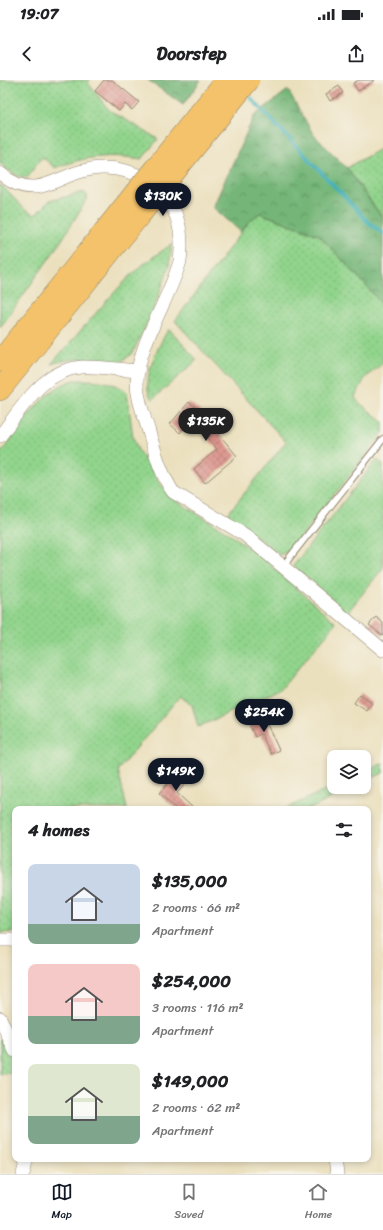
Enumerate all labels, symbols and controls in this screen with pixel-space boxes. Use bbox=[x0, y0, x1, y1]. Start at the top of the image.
text: 19:07 bbox=[20, 1, 58, 27]
text: Doorstep bbox=[156, 38, 227, 70]
icon: back bbox=[16, 43, 38, 65]
icon: share bbox=[345, 43, 367, 65]
pin: $130K bbox=[135, 183, 191, 217]
text: $130K bbox=[144, 184, 182, 207]
pin: $135K bbox=[178, 408, 234, 442]
text: $135K bbox=[187, 409, 225, 432]
pin: $254K bbox=[236, 699, 292, 733]
text: $254K bbox=[244, 700, 284, 723]
map controls bbox=[327, 750, 371, 794]
button: layers bbox=[327, 750, 371, 794]
pin: $149K bbox=[148, 758, 204, 792]
text: $149K bbox=[157, 759, 195, 782]
text: 4 homes bbox=[28, 815, 89, 845]
icon: filters bbox=[333, 819, 355, 841]
text: $135,000 bbox=[152, 866, 227, 896]
icon: home bbox=[60, 880, 108, 928]
text: 2 rooms · 66 m² bbox=[152, 896, 240, 919]
text: Apartment bbox=[152, 919, 213, 942]
text: $254,000 bbox=[152, 966, 231, 996]
icon: home bbox=[60, 980, 108, 1028]
text: 3 rooms · 116 m² bbox=[152, 996, 244, 1019]
text: Apartment bbox=[152, 1019, 213, 1042]
text: $149,000 bbox=[152, 1066, 229, 1096]
icon: home bbox=[60, 1080, 108, 1128]
text: 2 rooms · 62 m² bbox=[152, 1096, 240, 1119]
text: Apartment bbox=[152, 1119, 213, 1142]
tab: Map bbox=[51, 1181, 73, 1224]
tab: Saved bbox=[174, 1181, 203, 1224]
tab: Home bbox=[305, 1181, 332, 1224]

